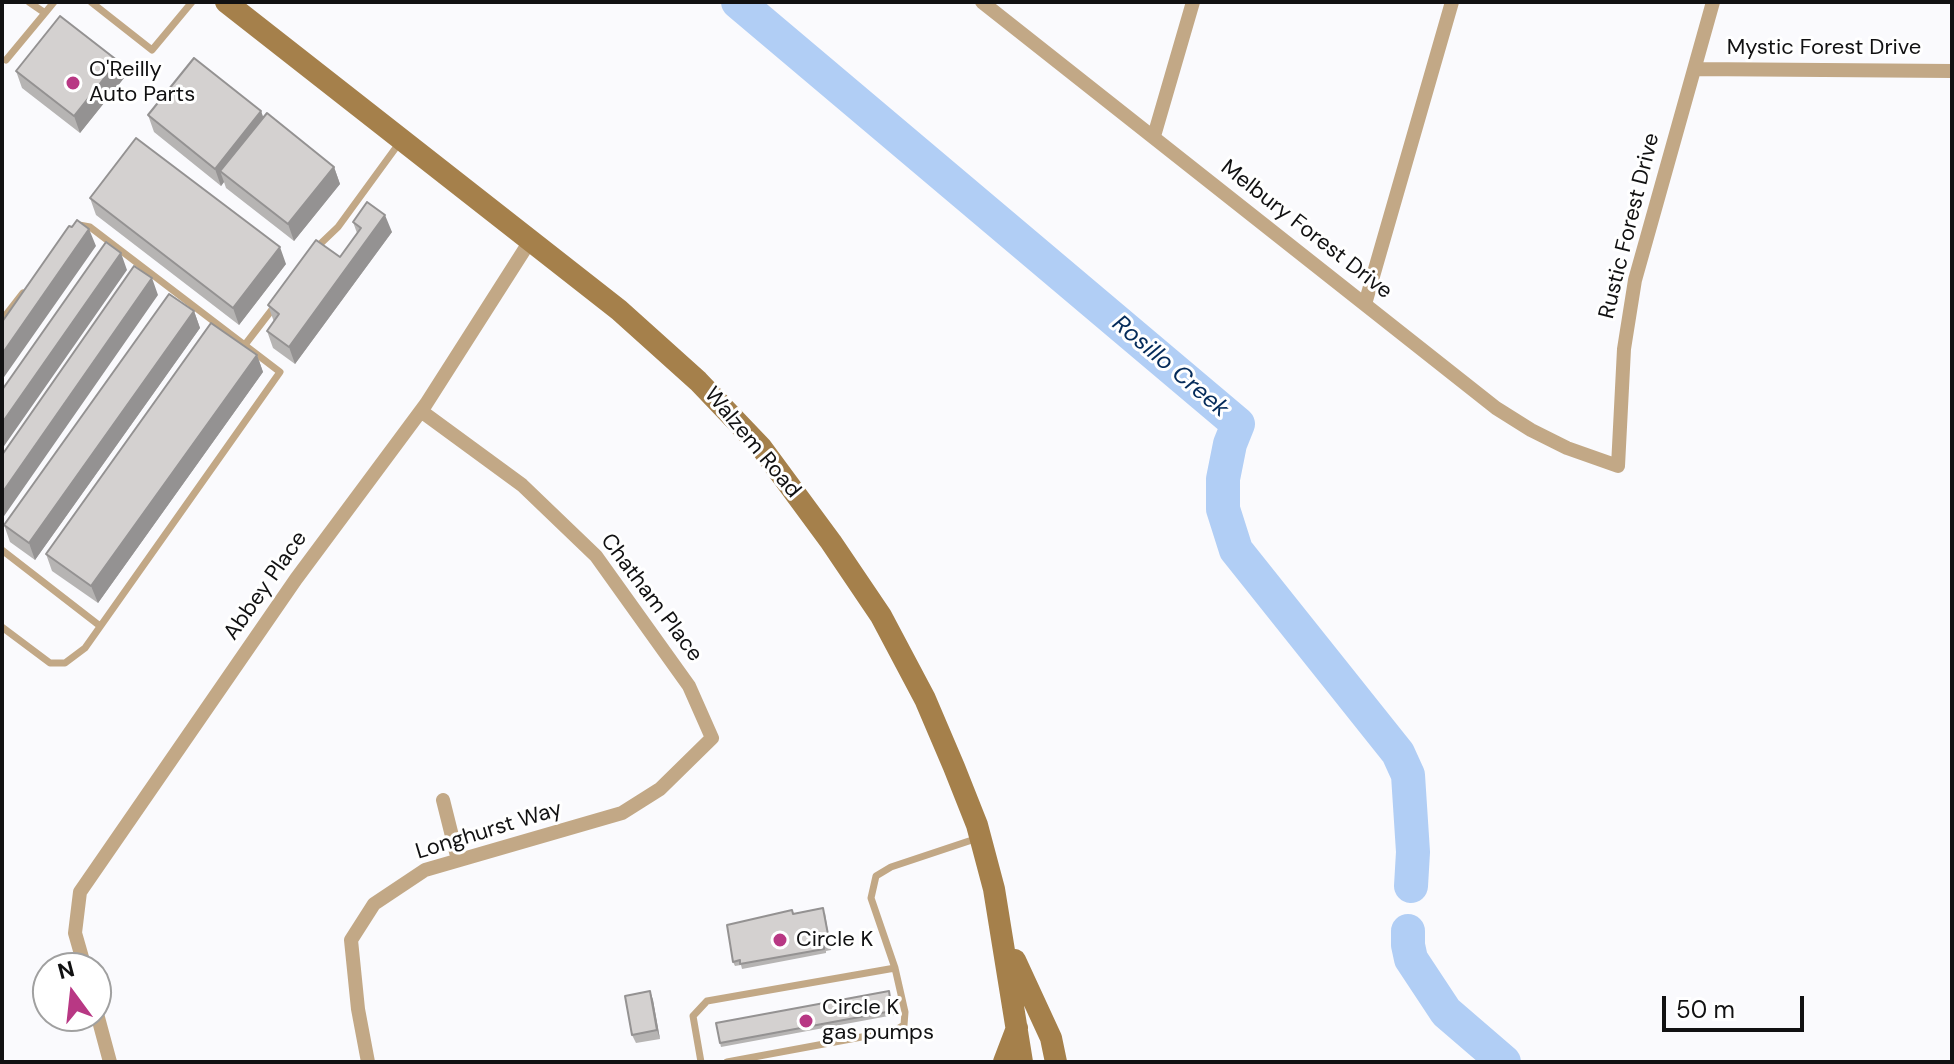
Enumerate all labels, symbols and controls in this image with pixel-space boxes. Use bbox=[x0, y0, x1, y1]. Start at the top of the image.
street label: Mystic Forest Drive bbox=[1727, 35, 1921, 61]
place label: O'Reilly Auto Parts bbox=[89, 57, 195, 108]
marker: O'Reilly Auto Parts bbox=[64, 74, 82, 92]
street label: Rustic Forest Drive bbox=[1594, 130, 1666, 322]
street label: Melbury Forest Drive bbox=[1215, 155, 1397, 305]
water label: Rosillo Creek bbox=[1106, 310, 1234, 424]
street label: Walzem Road bbox=[698, 382, 806, 504]
street label: Abbey Place bbox=[219, 526, 313, 646]
street label: Chatham Place bbox=[594, 529, 708, 667]
street label: Longhurst Way bbox=[413, 796, 565, 866]
place label: Circle K bbox=[796, 927, 873, 953]
marker: Circle K bbox=[771, 931, 789, 949]
north arrow bbox=[32, 952, 112, 1032]
text: N bbox=[55, 954, 78, 986]
scale bar bbox=[1666, 980, 1808, 1030]
text: 50 m bbox=[1676, 994, 1735, 1025]
place label: Circle K gas pumps bbox=[822, 995, 934, 1046]
marker: Circle K gas pumps bbox=[797, 1012, 815, 1030]

